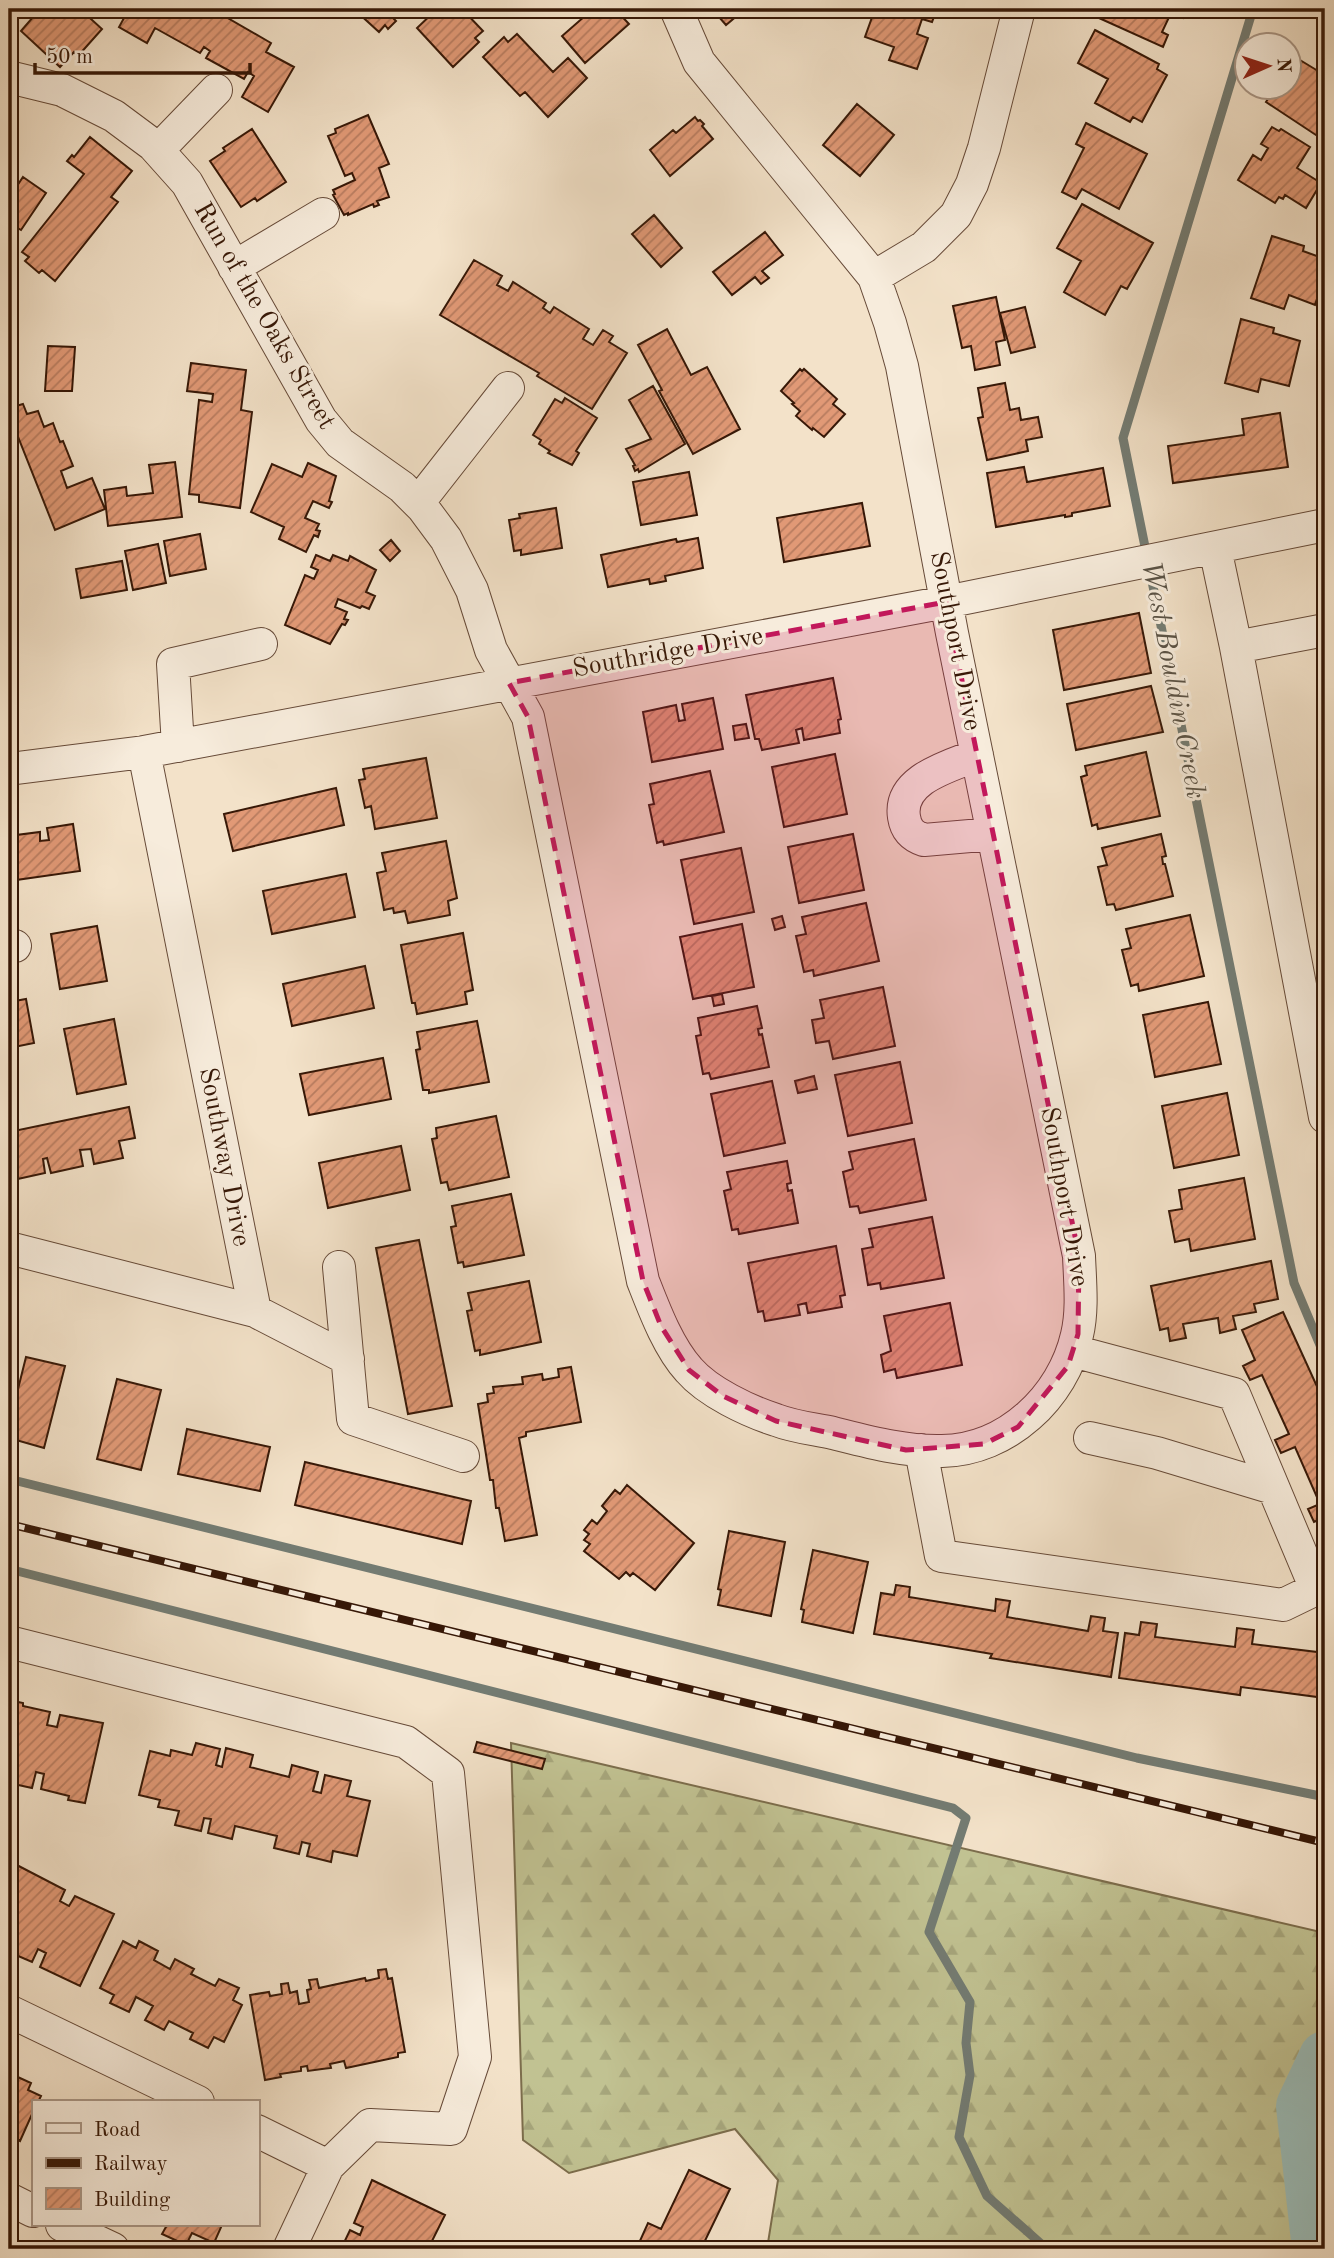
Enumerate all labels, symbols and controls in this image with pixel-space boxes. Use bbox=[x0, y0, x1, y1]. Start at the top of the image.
scale bar bbox=[35, 32, 250, 76]
north arrow bbox=[1232, 32, 1302, 102]
text: 50 m bbox=[46, 47, 93, 68]
text: N bbox=[1273, 57, 1292, 73]
street label: Run of the Oaks Street bbox=[188, 198, 340, 434]
street label: Southport Drive bbox=[925, 549, 985, 733]
water label: West Bouldin Creek bbox=[1135, 558, 1209, 802]
street label: Southridge Drive bbox=[571, 623, 765, 683]
street label: Southway Drive bbox=[194, 1065, 254, 1249]
street label: Southport Drive bbox=[1035, 1105, 1093, 1289]
legend bbox=[32, 2100, 259, 2226]
text: Road bbox=[94, 2120, 141, 2141]
text: Railway bbox=[94, 2154, 168, 2175]
text: Building bbox=[94, 2190, 171, 2211]

